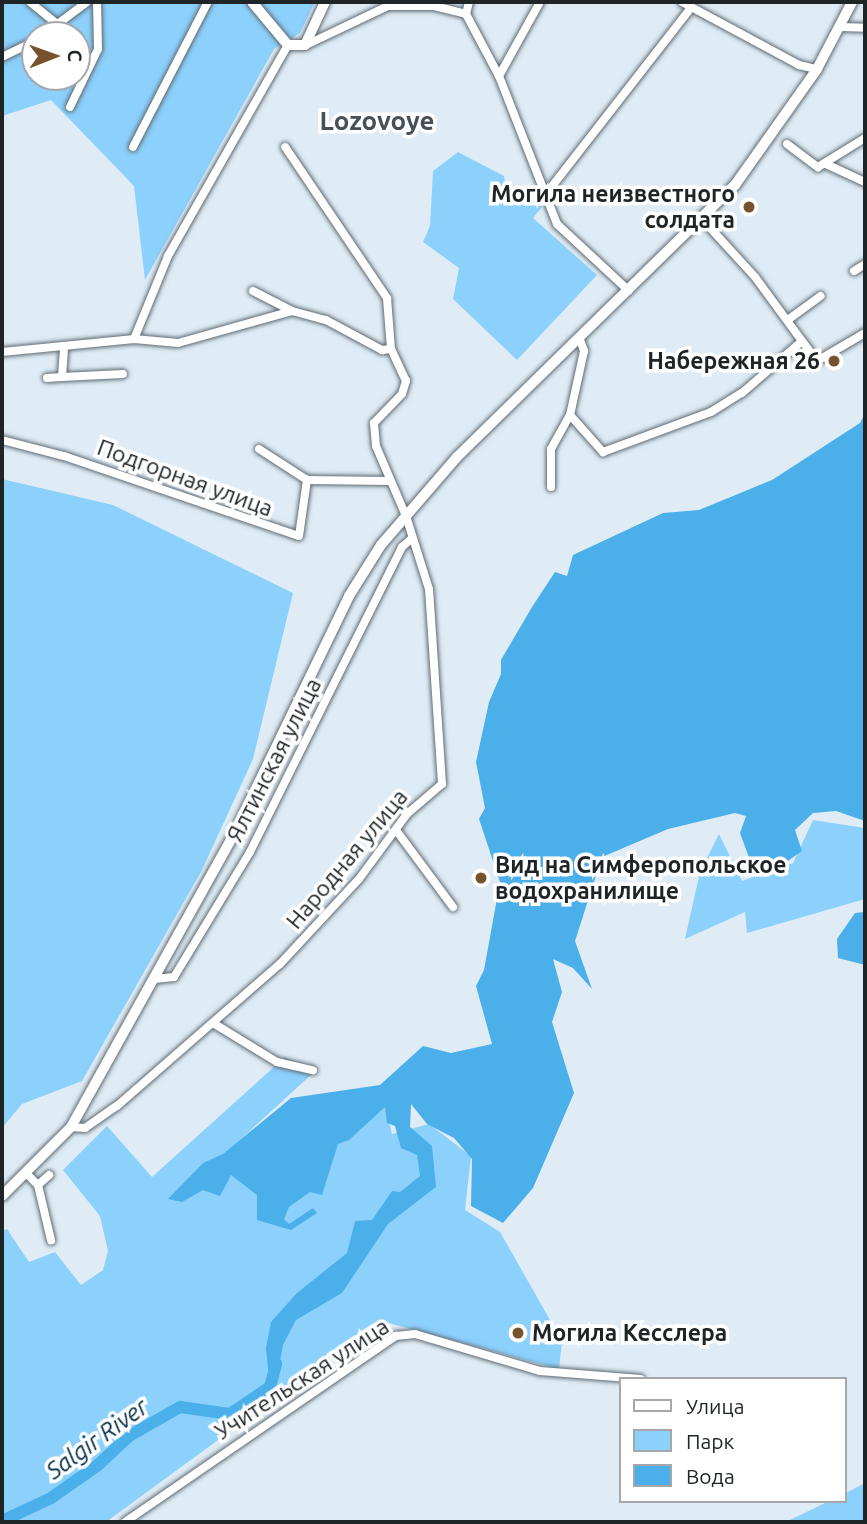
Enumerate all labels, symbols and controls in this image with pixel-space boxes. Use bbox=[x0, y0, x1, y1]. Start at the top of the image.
north arrow bbox=[21, 21, 91, 91]
text: С bbox=[64, 49, 86, 62]
district label: Lozovoye bbox=[320, 105, 434, 137]
place label: Могила неизвестного солдата bbox=[491, 180, 735, 234]
marker: Могила неизвестного солдата bbox=[741, 199, 757, 215]
place label: Набережная 26 bbox=[647, 347, 820, 375]
marker: Набережная 26 bbox=[826, 353, 842, 369]
street label: Подгорная улица bbox=[93, 433, 277, 523]
street label: Ялтинская улица bbox=[221, 674, 327, 846]
street label: Народная улица bbox=[280, 783, 414, 935]
place label: Вид на Симферопольское водохранилище bbox=[495, 851, 786, 905]
marker: Вид на Симферопольское водохранилище bbox=[473, 870, 489, 886]
street label: Учительская улица bbox=[210, 1312, 394, 1446]
place label: Могила Кесслера bbox=[532, 1319, 727, 1347]
marker: Могила Кесслера bbox=[510, 1325, 526, 1341]
legend bbox=[618, 1377, 846, 1503]
water label: Salgir River bbox=[41, 1393, 153, 1485]
text: Улица bbox=[686, 1394, 744, 1418]
text: Парк bbox=[686, 1429, 734, 1453]
text: Вода bbox=[686, 1464, 735, 1488]

